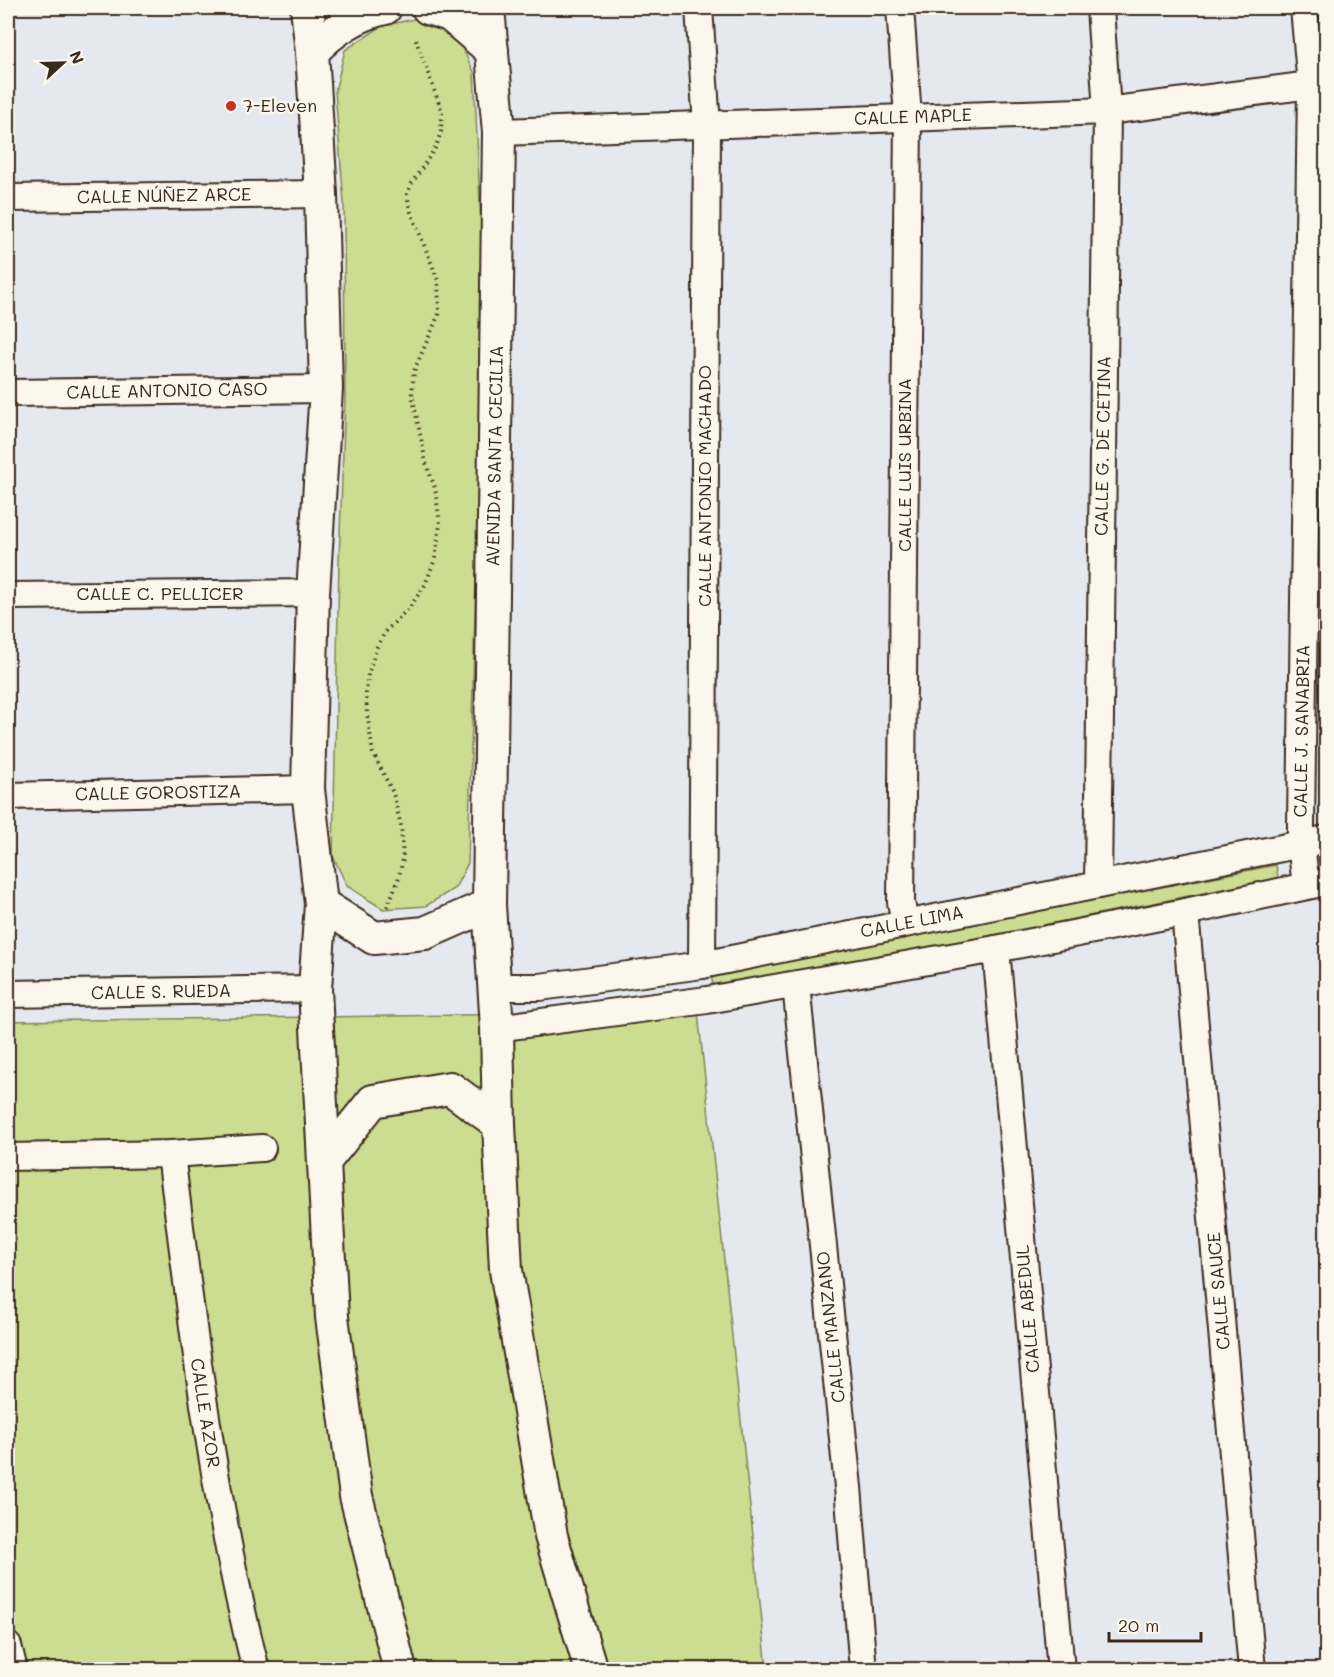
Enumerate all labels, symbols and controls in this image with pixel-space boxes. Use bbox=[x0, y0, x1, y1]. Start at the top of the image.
north arrow bbox=[33, 33, 93, 93]
text: N bbox=[65, 48, 89, 67]
place label: 7-Eleven bbox=[243, 93, 317, 117]
marker: 7-Eleven bbox=[224, 99, 238, 113]
street label: CALLE MAPLE bbox=[854, 102, 972, 130]
street label: CALLE NÚÑEZ ARCE bbox=[77, 181, 251, 209]
street label: AVENIDA SANTA CECILIA bbox=[480, 345, 508, 567]
street label: CALLE G. DE CETINA bbox=[1088, 356, 1116, 536]
street label: CALLE ANTONIO MACHADO bbox=[692, 365, 716, 607]
street label: CALLE ANTONIO CASO bbox=[66, 376, 268, 404]
street label: CALLE LUIS URBINA bbox=[892, 378, 916, 552]
street label: CALLE C. PELLICER bbox=[76, 581, 244, 605]
street label: CALLE J. SANABRIA bbox=[1287, 644, 1315, 818]
street label: CALLE GOROSTIZA bbox=[75, 779, 241, 805]
street label: CALLE LIMA bbox=[858, 899, 965, 943]
street label: CALLE S. RUEDA bbox=[91, 978, 231, 1004]
street label: CALLE SAUCE bbox=[1201, 1231, 1235, 1351]
street label: CALLE ABEDUL bbox=[1009, 1244, 1045, 1374]
street label: CALLE MANZANO bbox=[810, 1250, 850, 1404]
street label: CALLE AZOR bbox=[185, 1356, 226, 1469]
scale bar bbox=[1109, 1605, 1200, 1643]
text: 20 m bbox=[1118, 1613, 1159, 1637]

